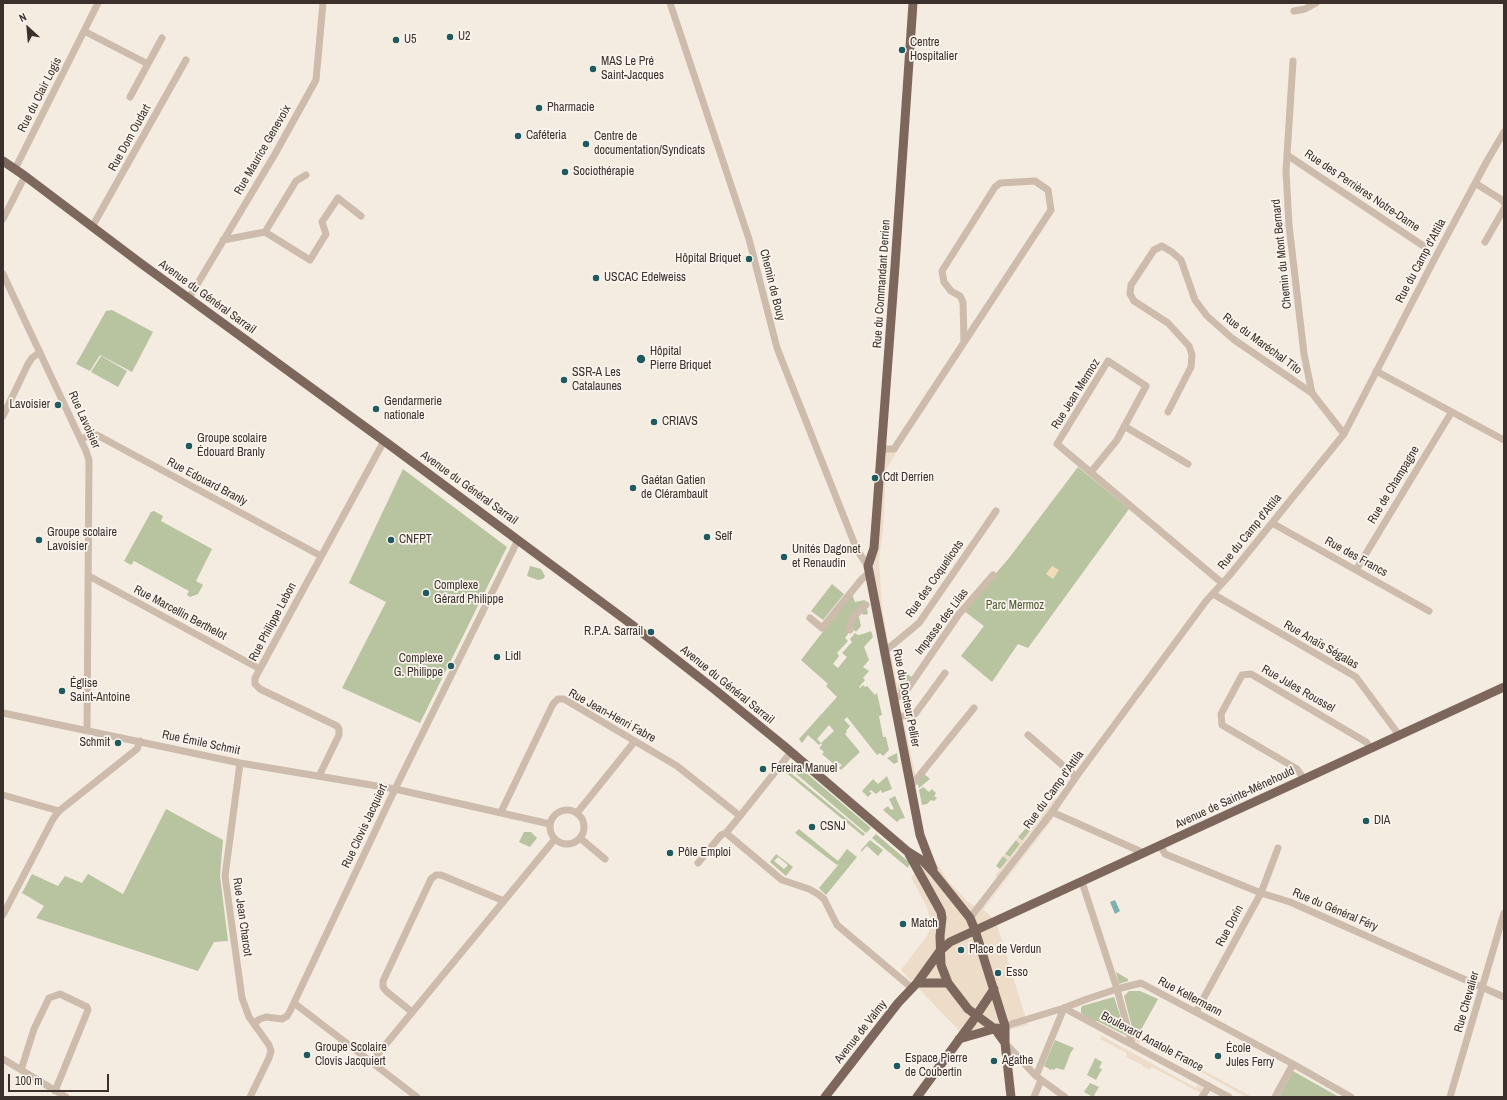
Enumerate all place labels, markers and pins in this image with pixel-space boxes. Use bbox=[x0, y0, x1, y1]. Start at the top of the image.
place label: U2 bbox=[458, 30, 471, 44]
marker: U2 bbox=[445, 32, 455, 42]
place label: U5 bbox=[404, 33, 417, 47]
marker: U5 bbox=[391, 35, 401, 45]
place label: Centre Hospitalier bbox=[910, 36, 958, 64]
marker: Centre Hospitalier bbox=[897, 45, 907, 55]
place label: MAS Le Pré Saint-Jacques bbox=[601, 55, 664, 83]
marker: MAS Le Pré Saint-Jacques bbox=[588, 64, 598, 74]
place label: Pharmacie bbox=[547, 101, 595, 115]
marker: Pharmacie bbox=[534, 103, 544, 113]
place label: Caféteria bbox=[526, 129, 566, 143]
place label: Centre de documentation/Syndicats bbox=[594, 130, 705, 158]
marker: Caféteria bbox=[513, 131, 523, 141]
marker: Centre de documentation/Syndicats bbox=[581, 139, 591, 149]
place label: Sociothérapie bbox=[573, 165, 634, 179]
marker: Sociothérapie bbox=[560, 167, 570, 177]
place label: Hôpital Briquet bbox=[675, 252, 741, 266]
marker: Hôpital Briquet bbox=[744, 254, 754, 264]
place label: USCAC Edelweiss bbox=[604, 271, 686, 285]
marker: USCAC Edelweiss bbox=[591, 273, 601, 283]
place label: Hôpital Pierre Briquet bbox=[650, 345, 711, 373]
marker: Hôpital Pierre Briquet bbox=[635, 353, 647, 365]
place label: SSR-A Les Catalaunes bbox=[572, 366, 622, 394]
marker: SSR-A Les Catalaunes bbox=[559, 375, 569, 385]
place label: Gendarmerie nationale bbox=[384, 395, 442, 423]
place label: Lavoisier bbox=[10, 398, 50, 412]
marker: Lavoisier bbox=[53, 400, 63, 410]
marker: Gendarmerie nationale bbox=[371, 404, 381, 414]
place label: CRIAVS bbox=[662, 415, 698, 429]
marker: CRIAVS bbox=[649, 417, 659, 427]
place label: Groupe scolaire Édouard Branly bbox=[197, 432, 267, 460]
marker: Groupe scolaire Édouard Branly bbox=[184, 441, 194, 451]
place label: Cdt Derrien bbox=[883, 471, 934, 485]
marker: Cdt Derrien bbox=[870, 473, 880, 483]
place label: Gaétan Gatien de Clérambault bbox=[641, 474, 708, 502]
marker: Gaétan Gatien de Clérambault bbox=[628, 483, 638, 493]
place label: Groupe scolaire Lavoisier bbox=[47, 526, 117, 554]
place label: Self bbox=[715, 530, 732, 544]
marker: Self bbox=[702, 532, 712, 542]
place label: CNFPT bbox=[399, 533, 432, 547]
marker: Groupe scolaire Lavoisier bbox=[34, 535, 44, 545]
marker: CNFPT bbox=[386, 535, 396, 545]
place label: Unités Dagonet et Renaudin bbox=[792, 543, 860, 571]
marker: Unités Dagonet et Renaudin bbox=[779, 552, 789, 562]
place label: Complexe Gérard Philippe bbox=[434, 579, 503, 607]
marker: Complexe Gérard Philippe bbox=[421, 588, 431, 598]
place label: R.P.A. Sarrail bbox=[584, 625, 643, 639]
marker: R.P.A. Sarrail bbox=[646, 627, 656, 637]
place label: Lidl bbox=[505, 650, 521, 664]
place label: Complexe G. Philippe bbox=[394, 652, 443, 680]
marker: Lidl bbox=[492, 652, 502, 662]
marker: Complexe G. Philippe bbox=[446, 661, 456, 671]
place label: Église Saint-Antoine bbox=[70, 677, 130, 705]
marker: Église Saint-Antoine bbox=[57, 686, 67, 696]
place label: Schmit bbox=[79, 736, 110, 750]
marker: Schmit bbox=[113, 738, 123, 748]
place label: Fereira Manuel bbox=[771, 762, 837, 776]
marker: Fereira Manuel bbox=[758, 764, 768, 774]
place label: DIA bbox=[1374, 814, 1390, 828]
marker: DIA bbox=[1361, 816, 1371, 826]
place label: CSNJ bbox=[820, 820, 846, 834]
marker: CSNJ bbox=[807, 822, 817, 832]
place label: Pôle Emploi bbox=[678, 846, 731, 860]
marker: Pôle Emploi bbox=[665, 848, 675, 858]
place label: Match bbox=[911, 917, 938, 931]
marker: Match bbox=[898, 919, 908, 929]
place label: Place de Verdun bbox=[969, 943, 1041, 957]
marker: Place de Verdun bbox=[956, 945, 966, 955]
place label: Esso bbox=[1006, 966, 1028, 980]
marker: Esso bbox=[993, 968, 1003, 978]
place label: Groupe Scolaire Clovis Jacquiert bbox=[315, 1041, 387, 1069]
place label: École Jules Ferry bbox=[1226, 1042, 1274, 1070]
marker: Groupe Scolaire Clovis Jacquiert bbox=[302, 1050, 312, 1060]
marker: École Jules Ferry bbox=[1213, 1051, 1223, 1061]
place label: Espace Pierre de Coubertin bbox=[905, 1052, 967, 1080]
place label: Agathe bbox=[1002, 1054, 1033, 1068]
marker: Agathe bbox=[989, 1056, 999, 1066]
marker: Espace Pierre de Coubertin bbox=[892, 1061, 902, 1071]

